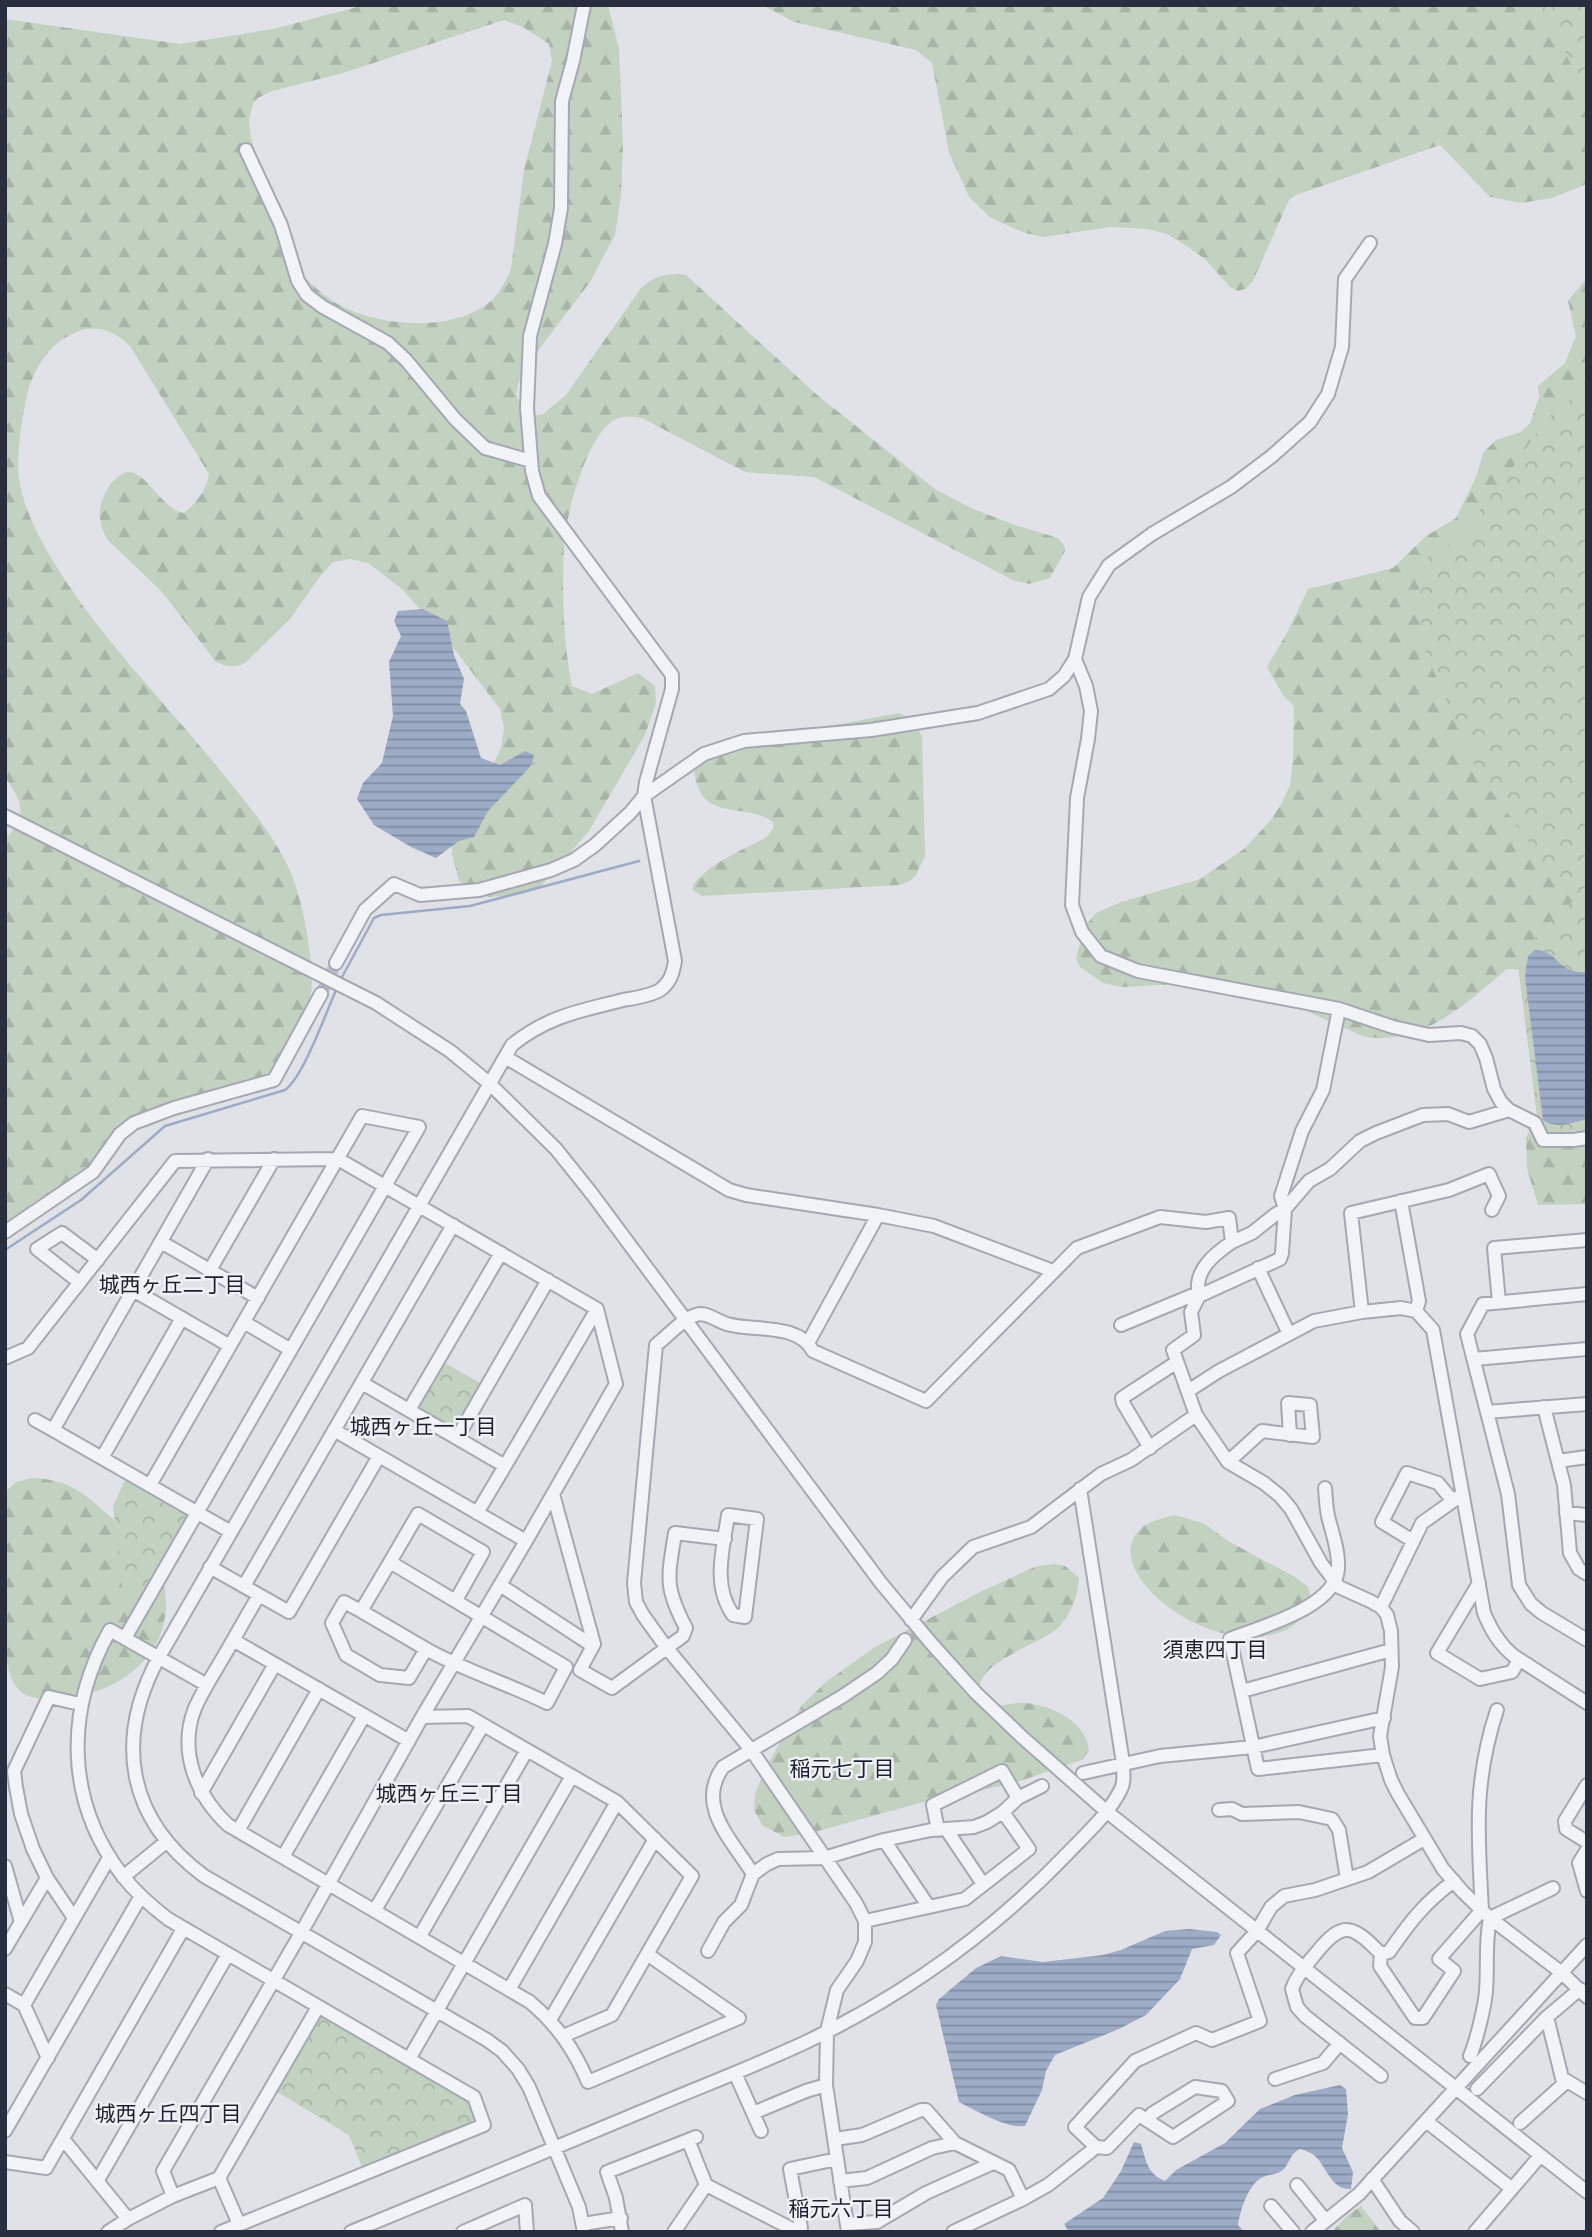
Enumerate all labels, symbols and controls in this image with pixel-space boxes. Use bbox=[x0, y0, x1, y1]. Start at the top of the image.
district label: 城西ヶ丘二丁目 bbox=[99, 1273, 246, 1296]
district label: 城西ヶ丘一丁目 bbox=[350, 1415, 497, 1438]
district label: 須恵四丁目 bbox=[1163, 1638, 1268, 1661]
district label: 稲元七丁目 bbox=[790, 1757, 895, 1780]
district label: 城西ヶ丘三丁目 bbox=[376, 1782, 523, 1805]
district label: 城西ヶ丘四丁目 bbox=[95, 2102, 242, 2125]
district label: 稲元六丁目 bbox=[789, 2197, 894, 2220]

